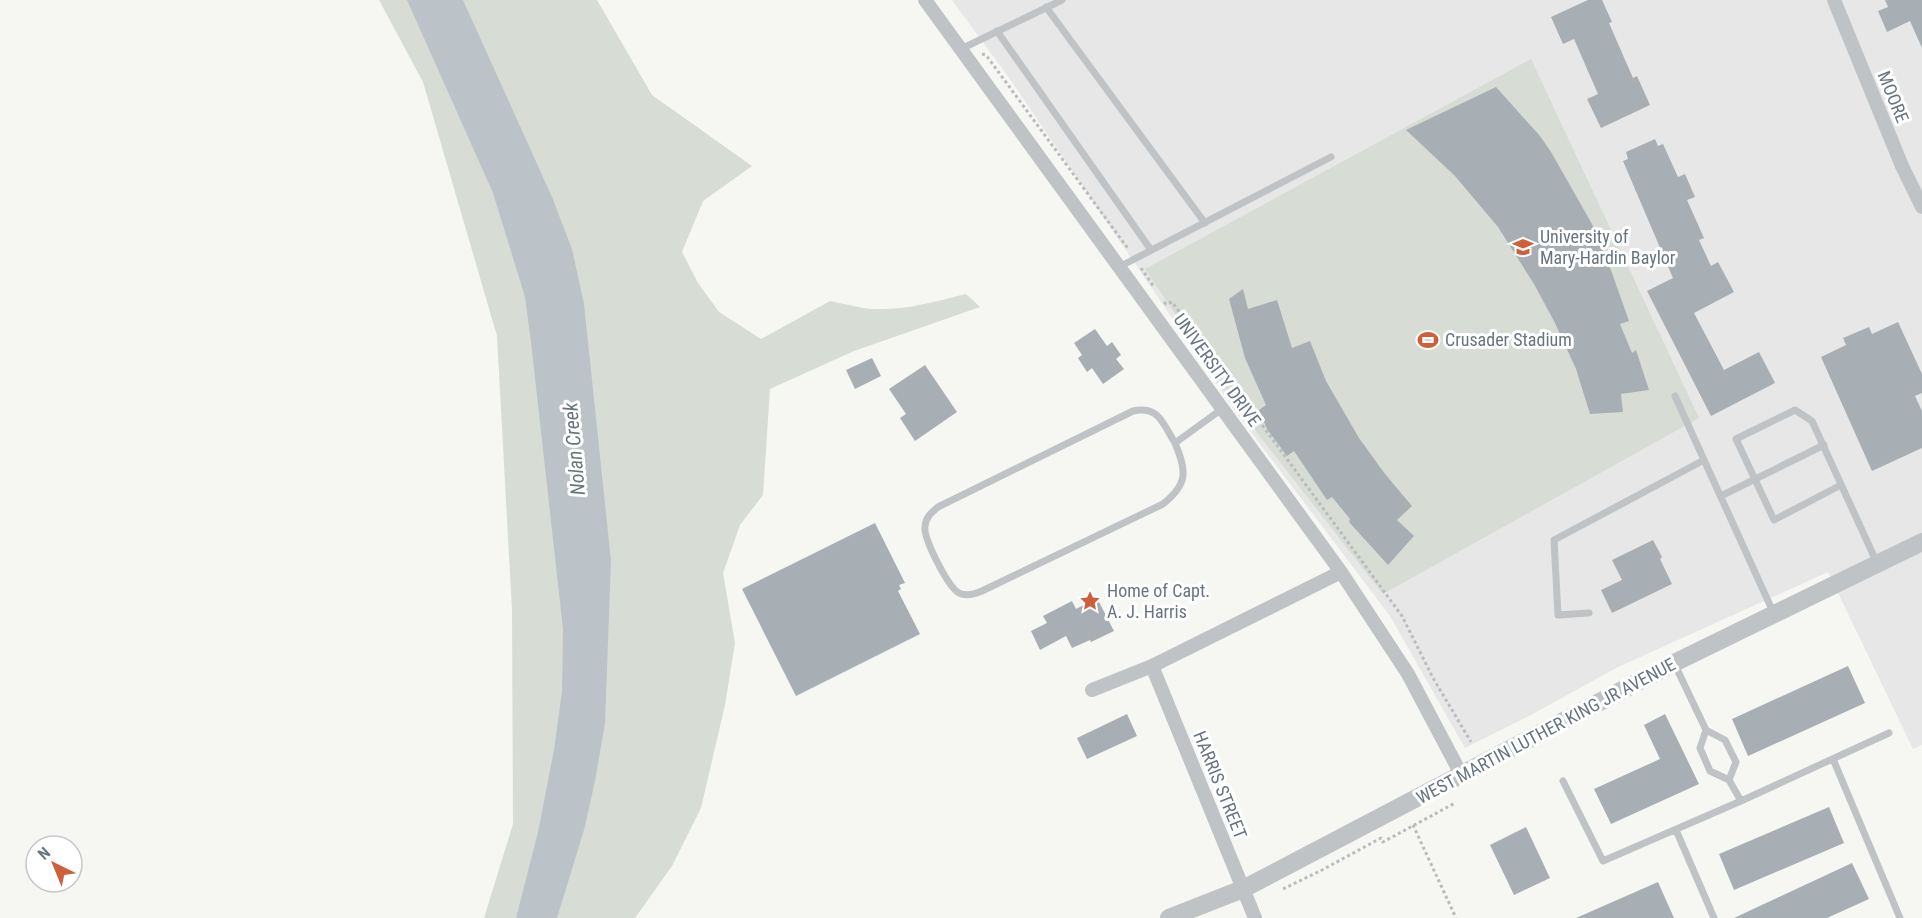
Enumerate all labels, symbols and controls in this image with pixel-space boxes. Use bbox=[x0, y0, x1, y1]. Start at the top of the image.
street label: MOORE bbox=[1874, 68, 1913, 126]
place label: University of Mary-Hardin Baylor bbox=[1540, 226, 1676, 268]
school or university icon: University of Mary-Hardin Baylor bbox=[1511, 235, 1535, 259]
street label: UNIVERSITY DRIVE bbox=[1169, 309, 1265, 430]
sports icon: Crusader Stadium bbox=[1416, 328, 1440, 352]
place label: Crusader Stadium bbox=[1445, 329, 1572, 350]
water label: Nolan Creek bbox=[558, 400, 590, 496]
place label: Home of Capt. A. J. Harris bbox=[1107, 580, 1210, 622]
place icon: Home of Capt. A. J. Harris bbox=[1078, 589, 1102, 613]
street label: WEST MARTIN LUTHER KING JR AVENUE bbox=[1413, 653, 1679, 808]
street label: HARRIS STREET bbox=[1189, 728, 1252, 842]
north arrow bbox=[24, 834, 84, 894]
text: N bbox=[34, 843, 54, 864]

